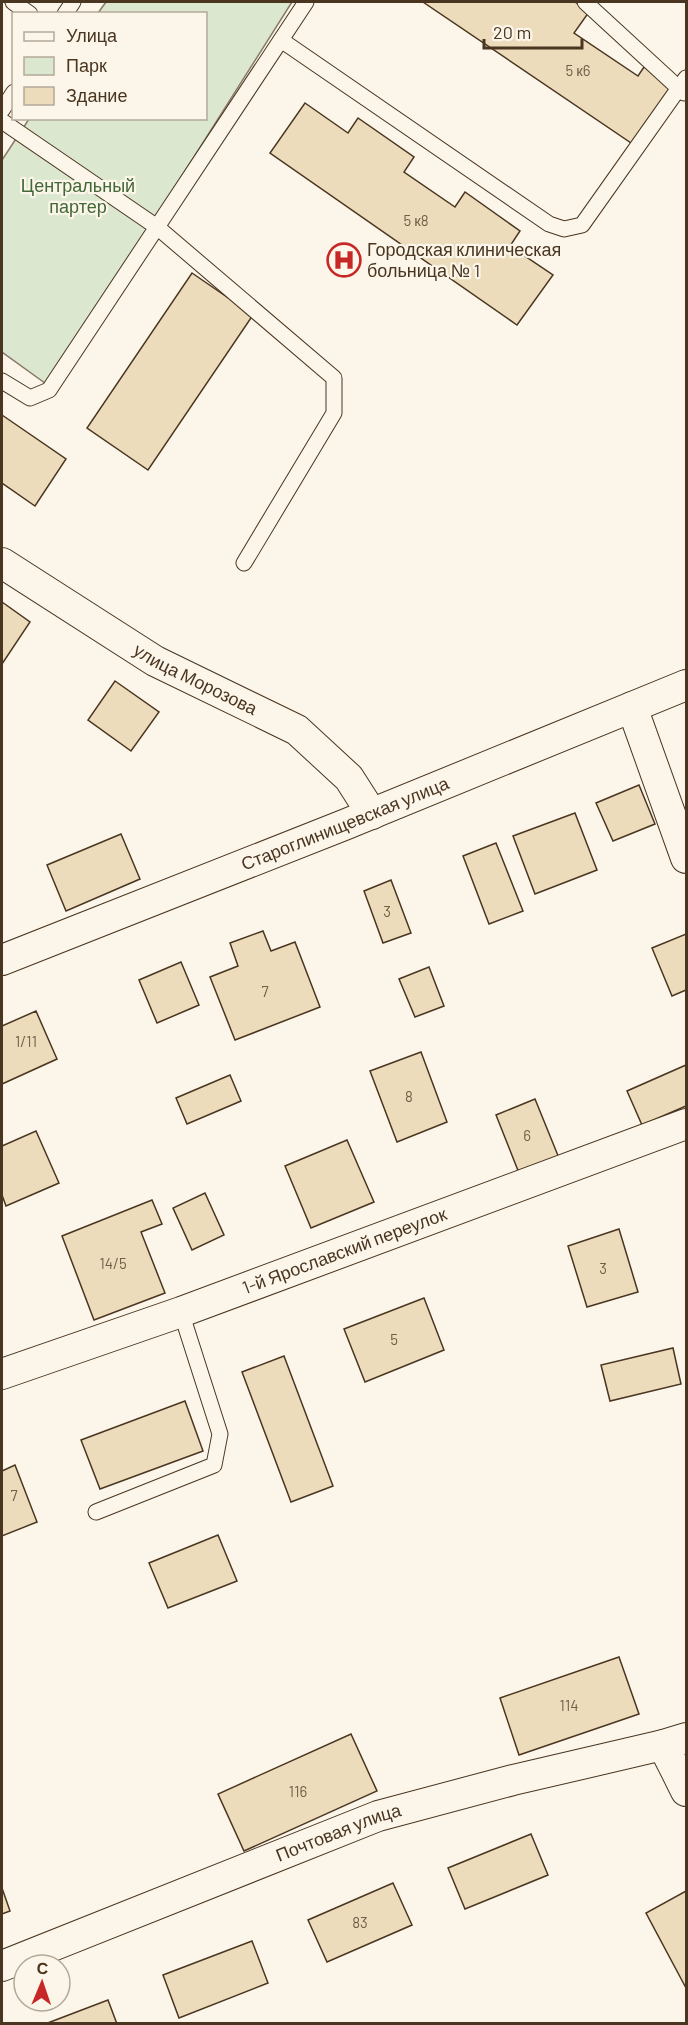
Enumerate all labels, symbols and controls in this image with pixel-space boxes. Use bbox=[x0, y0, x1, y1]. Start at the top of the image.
legend bbox=[12, 12, 207, 120]
scale bar bbox=[484, 12, 582, 50]
text: 20 m bbox=[493, 21, 531, 43]
text: Улица bbox=[66, 24, 118, 46]
text: Парк bbox=[66, 54, 107, 76]
house number: 5 к6 bbox=[566, 61, 591, 79]
text: Здание bbox=[66, 84, 127, 106]
park label: Центральный партер bbox=[21, 174, 135, 217]
house number: 5 к8 bbox=[403, 211, 429, 229]
place label: Городская клиническая больница № 1 bbox=[367, 238, 561, 281]
hospital icon: Городская клиническая больница № 1 bbox=[326, 242, 362, 278]
street label: улица Морозова bbox=[130, 638, 262, 719]
street label: Староглинищевская улица bbox=[238, 771, 453, 875]
house number: 3 bbox=[383, 902, 391, 920]
house number: 7 bbox=[261, 982, 269, 1000]
house number: 1/11 bbox=[15, 1032, 37, 1050]
house number: 8 bbox=[405, 1087, 413, 1105]
house number: 6 bbox=[523, 1126, 531, 1144]
street label: 1-й Ярославский переулок bbox=[239, 1202, 450, 1298]
house number: 14/5 bbox=[99, 1254, 127, 1272]
house number: 3 bbox=[599, 1259, 607, 1277]
house number: 5 bbox=[390, 1330, 398, 1348]
house number: 7 bbox=[10, 1486, 18, 1504]
house number: 114 bbox=[560, 1696, 578, 1714]
house number: 116 bbox=[289, 1782, 307, 1800]
street label: Почтовая улица bbox=[272, 1798, 404, 1866]
house number: 83 bbox=[352, 1913, 368, 1931]
north arrow bbox=[12, 1953, 72, 2013]
text: С bbox=[36, 1958, 49, 1977]

